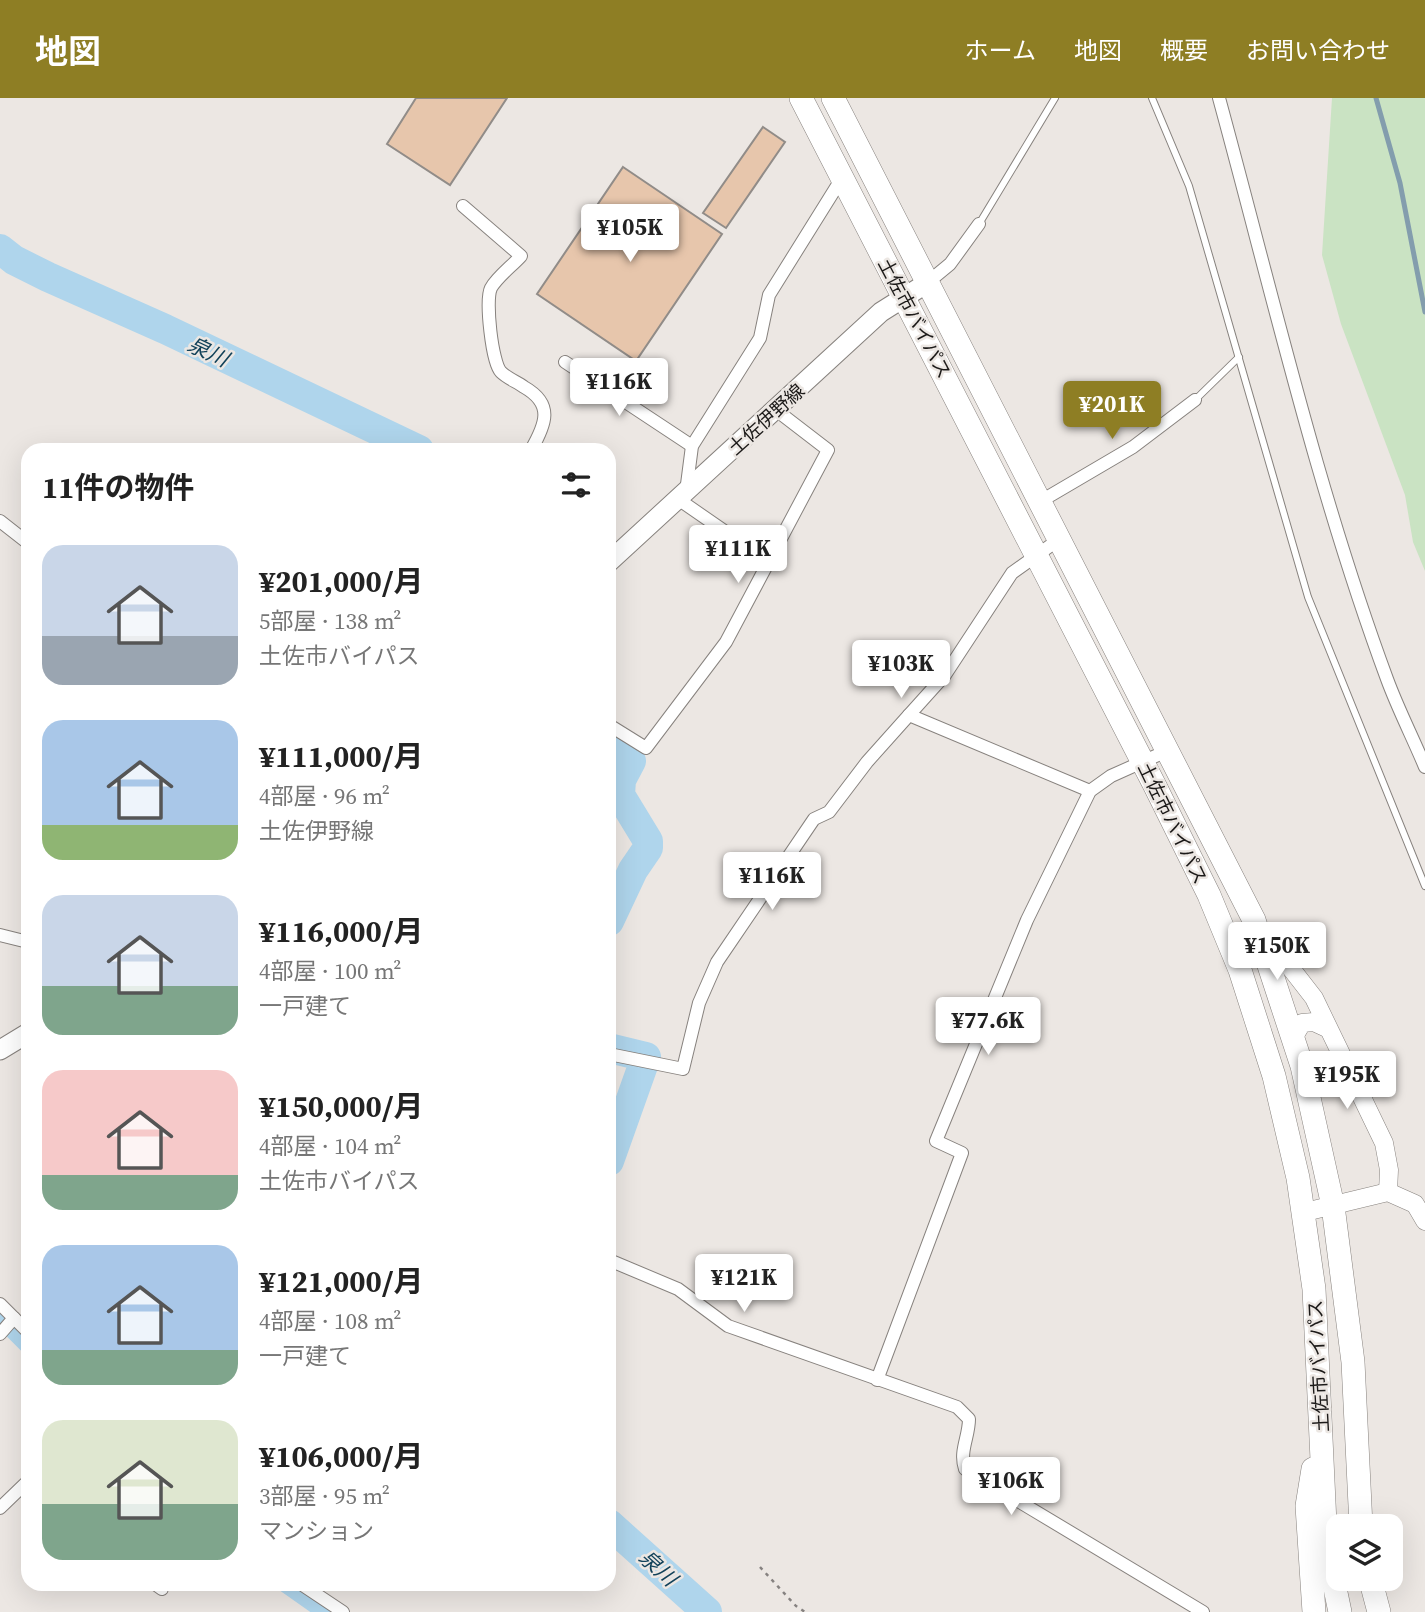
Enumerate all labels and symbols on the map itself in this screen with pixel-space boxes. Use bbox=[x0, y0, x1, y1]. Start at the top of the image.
pin: ¥105K bbox=[581, 204, 679, 264]
street label: 土佐市バイパス bbox=[872, 253, 958, 383]
water label: 泉川 bbox=[183, 330, 235, 374]
pin: ¥116K bbox=[570, 358, 668, 418]
street label: 土佐伊野線 bbox=[722, 378, 810, 460]
pin: ¥201K bbox=[1063, 382, 1161, 441]
pin: ¥111K bbox=[689, 526, 787, 585]
pin: ¥103K bbox=[852, 640, 950, 700]
street label: 土佐市バイパス bbox=[1132, 758, 1214, 888]
pin: ¥116K bbox=[723, 852, 821, 912]
pin: ¥150K bbox=[1228, 922, 1326, 982]
pin: ¥77.6K bbox=[931, 998, 1045, 1057]
pin: ¥195K bbox=[1298, 1052, 1396, 1111]
pin: ¥121K bbox=[695, 1254, 793, 1314]
street label: 土佐市バイパス bbox=[1302, 1299, 1334, 1433]
pin: ¥106K bbox=[962, 1458, 1060, 1517]
water label: 泉川 bbox=[633, 1543, 685, 1594]

